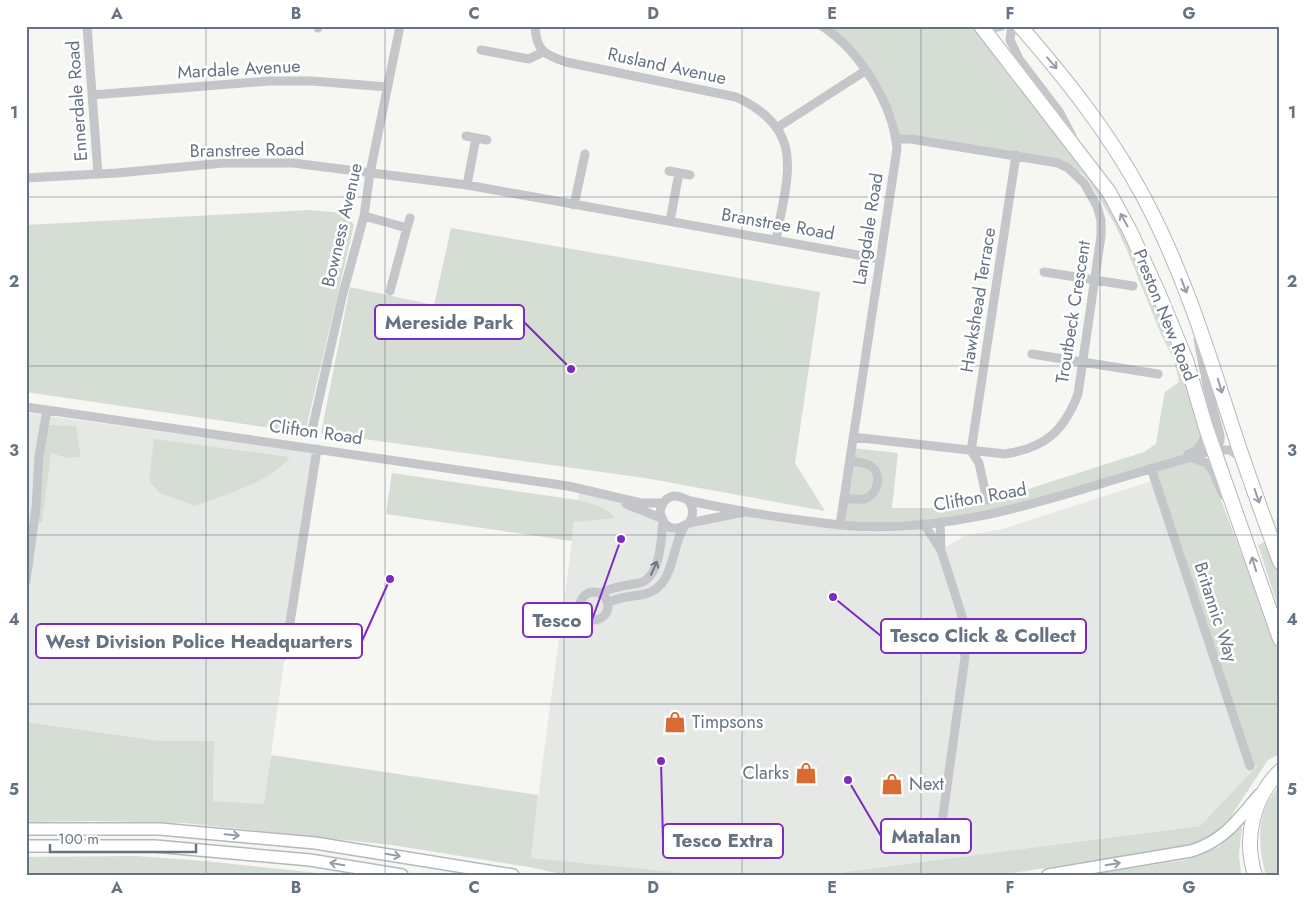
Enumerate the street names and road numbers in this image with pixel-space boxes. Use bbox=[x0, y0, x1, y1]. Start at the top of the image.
street label: Ennerdale Road bbox=[60, 40, 94, 162]
street label: Rusland Avenue bbox=[605, 41, 729, 91]
street label: Mardale Avenue bbox=[177, 53, 301, 85]
street label: Branstree Road bbox=[189, 136, 305, 164]
street label: Bowness Avenue bbox=[315, 160, 369, 290]
street label: Langdale Road bbox=[846, 171, 890, 287]
street label: Branstree Road bbox=[719, 201, 837, 247]
street label: Hawkshead Terrace bbox=[954, 226, 1002, 374]
street label: Troutbeck Crescent bbox=[1049, 238, 1097, 385]
street label: Preston New Road bbox=[1127, 245, 1203, 385]
street label: Clifton Road bbox=[268, 413, 364, 451]
street label: Clifton Road bbox=[931, 476, 1029, 518]
street label: Britannic Way bbox=[1188, 559, 1244, 666]

